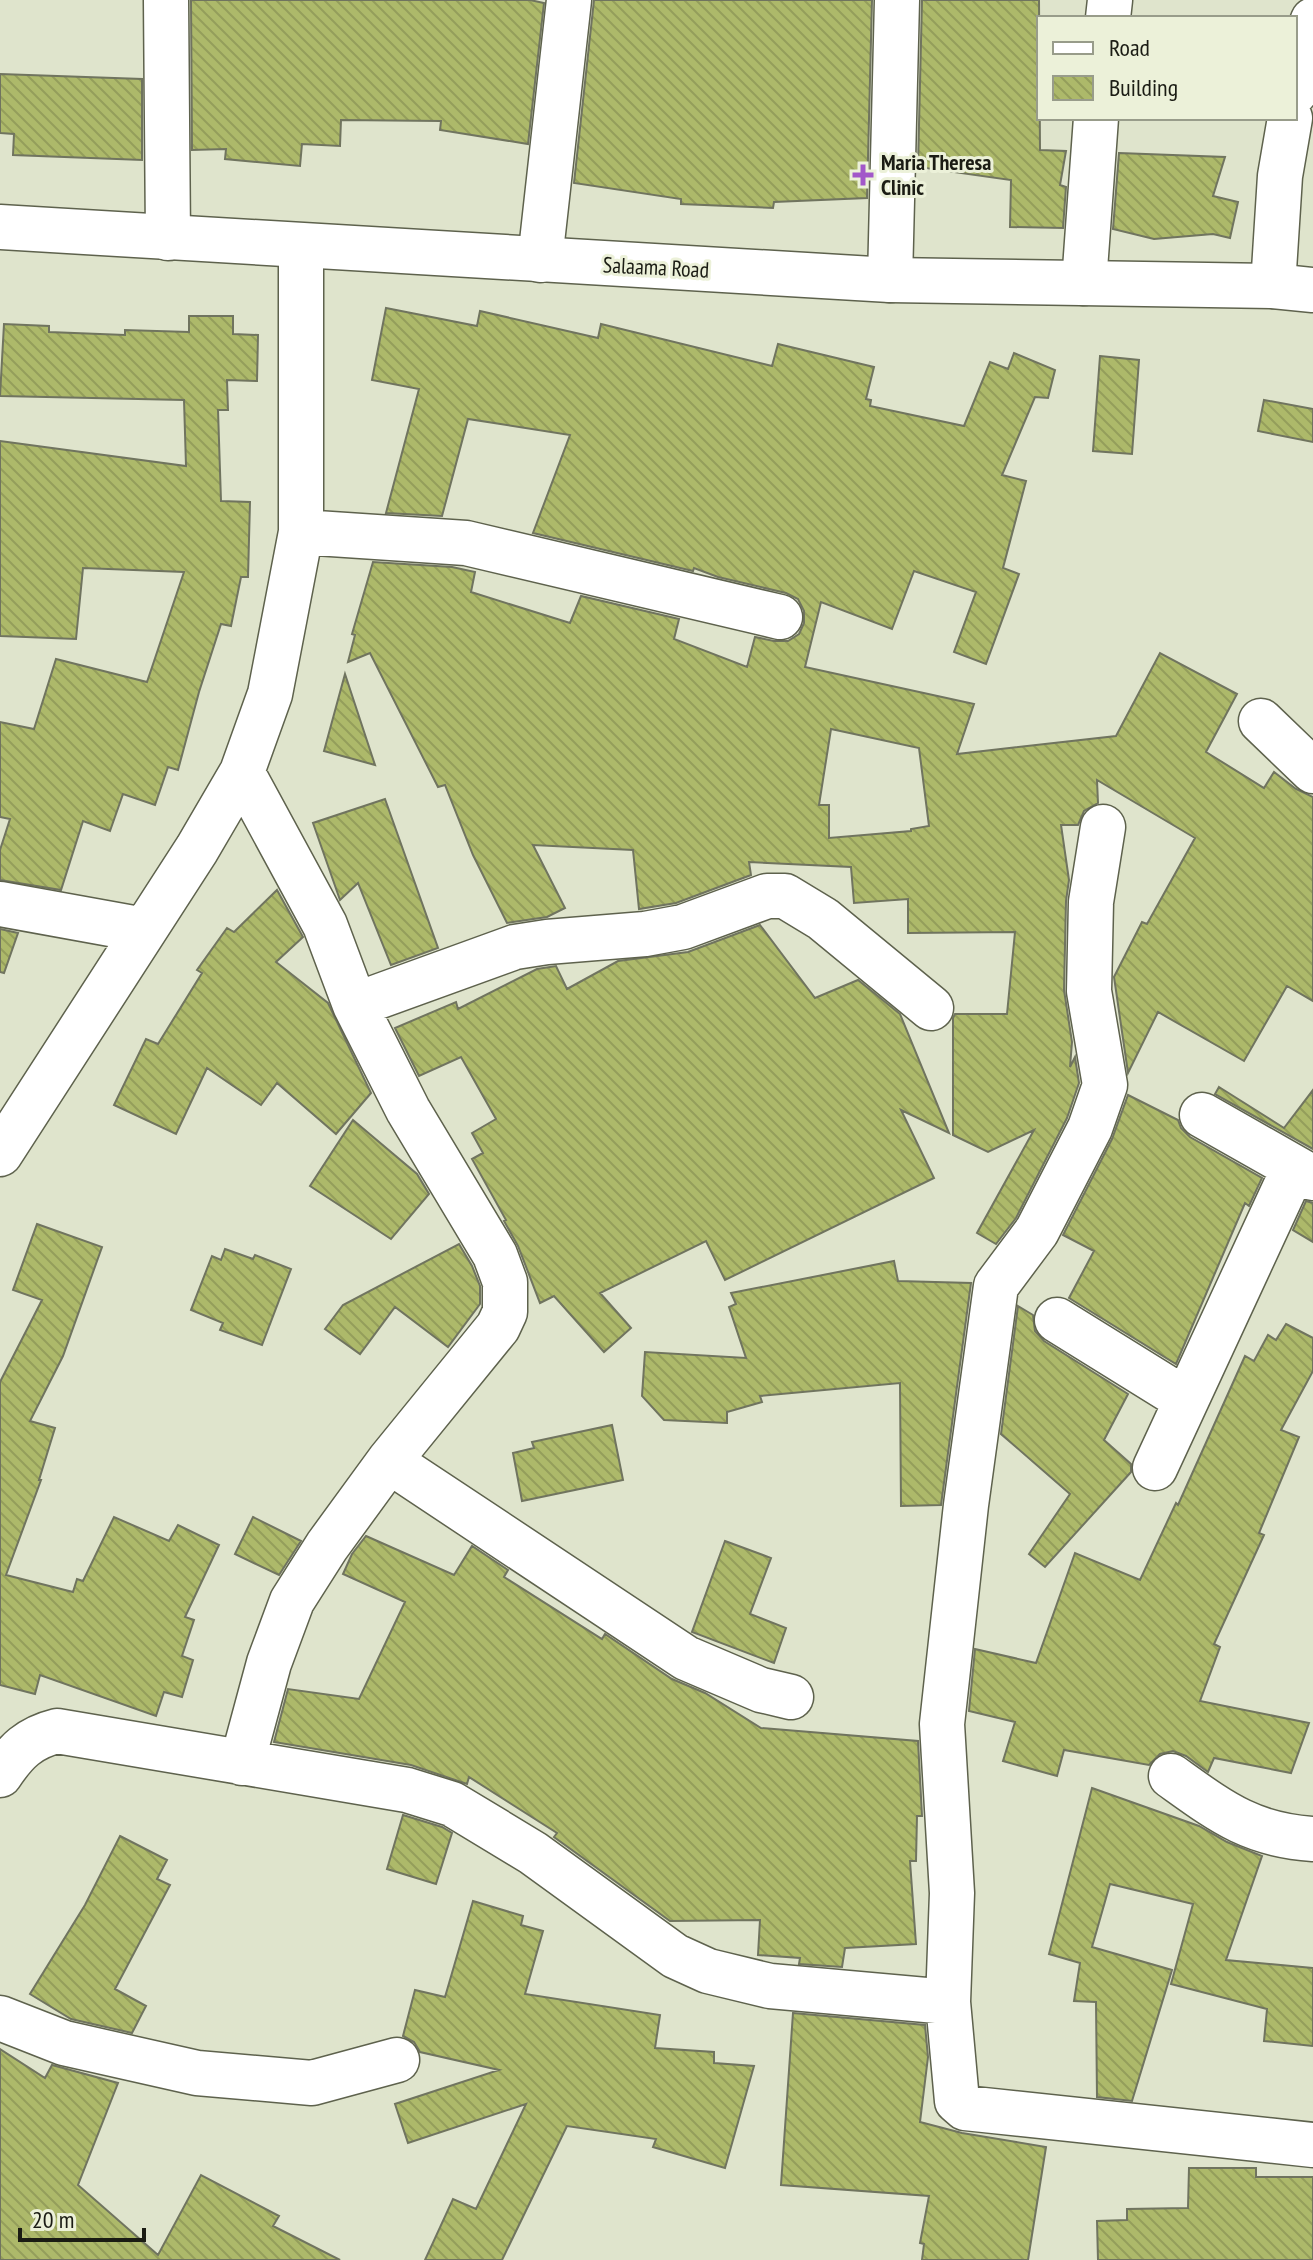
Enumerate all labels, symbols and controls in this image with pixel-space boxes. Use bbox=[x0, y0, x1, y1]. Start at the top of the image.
legend bbox=[1037, 16, 1297, 120]
text: Road bbox=[1109, 32, 1150, 63]
text: Building bbox=[1109, 72, 1178, 103]
place label: Maria Theresa Clinic bbox=[881, 148, 991, 201]
marker: Maria Theresa Clinic bbox=[852, 164, 874, 186]
street label: Salaama Road bbox=[602, 250, 710, 284]
scale bar bbox=[20, 2192, 144, 2242]
text: 20 m bbox=[32, 2204, 74, 2235]

